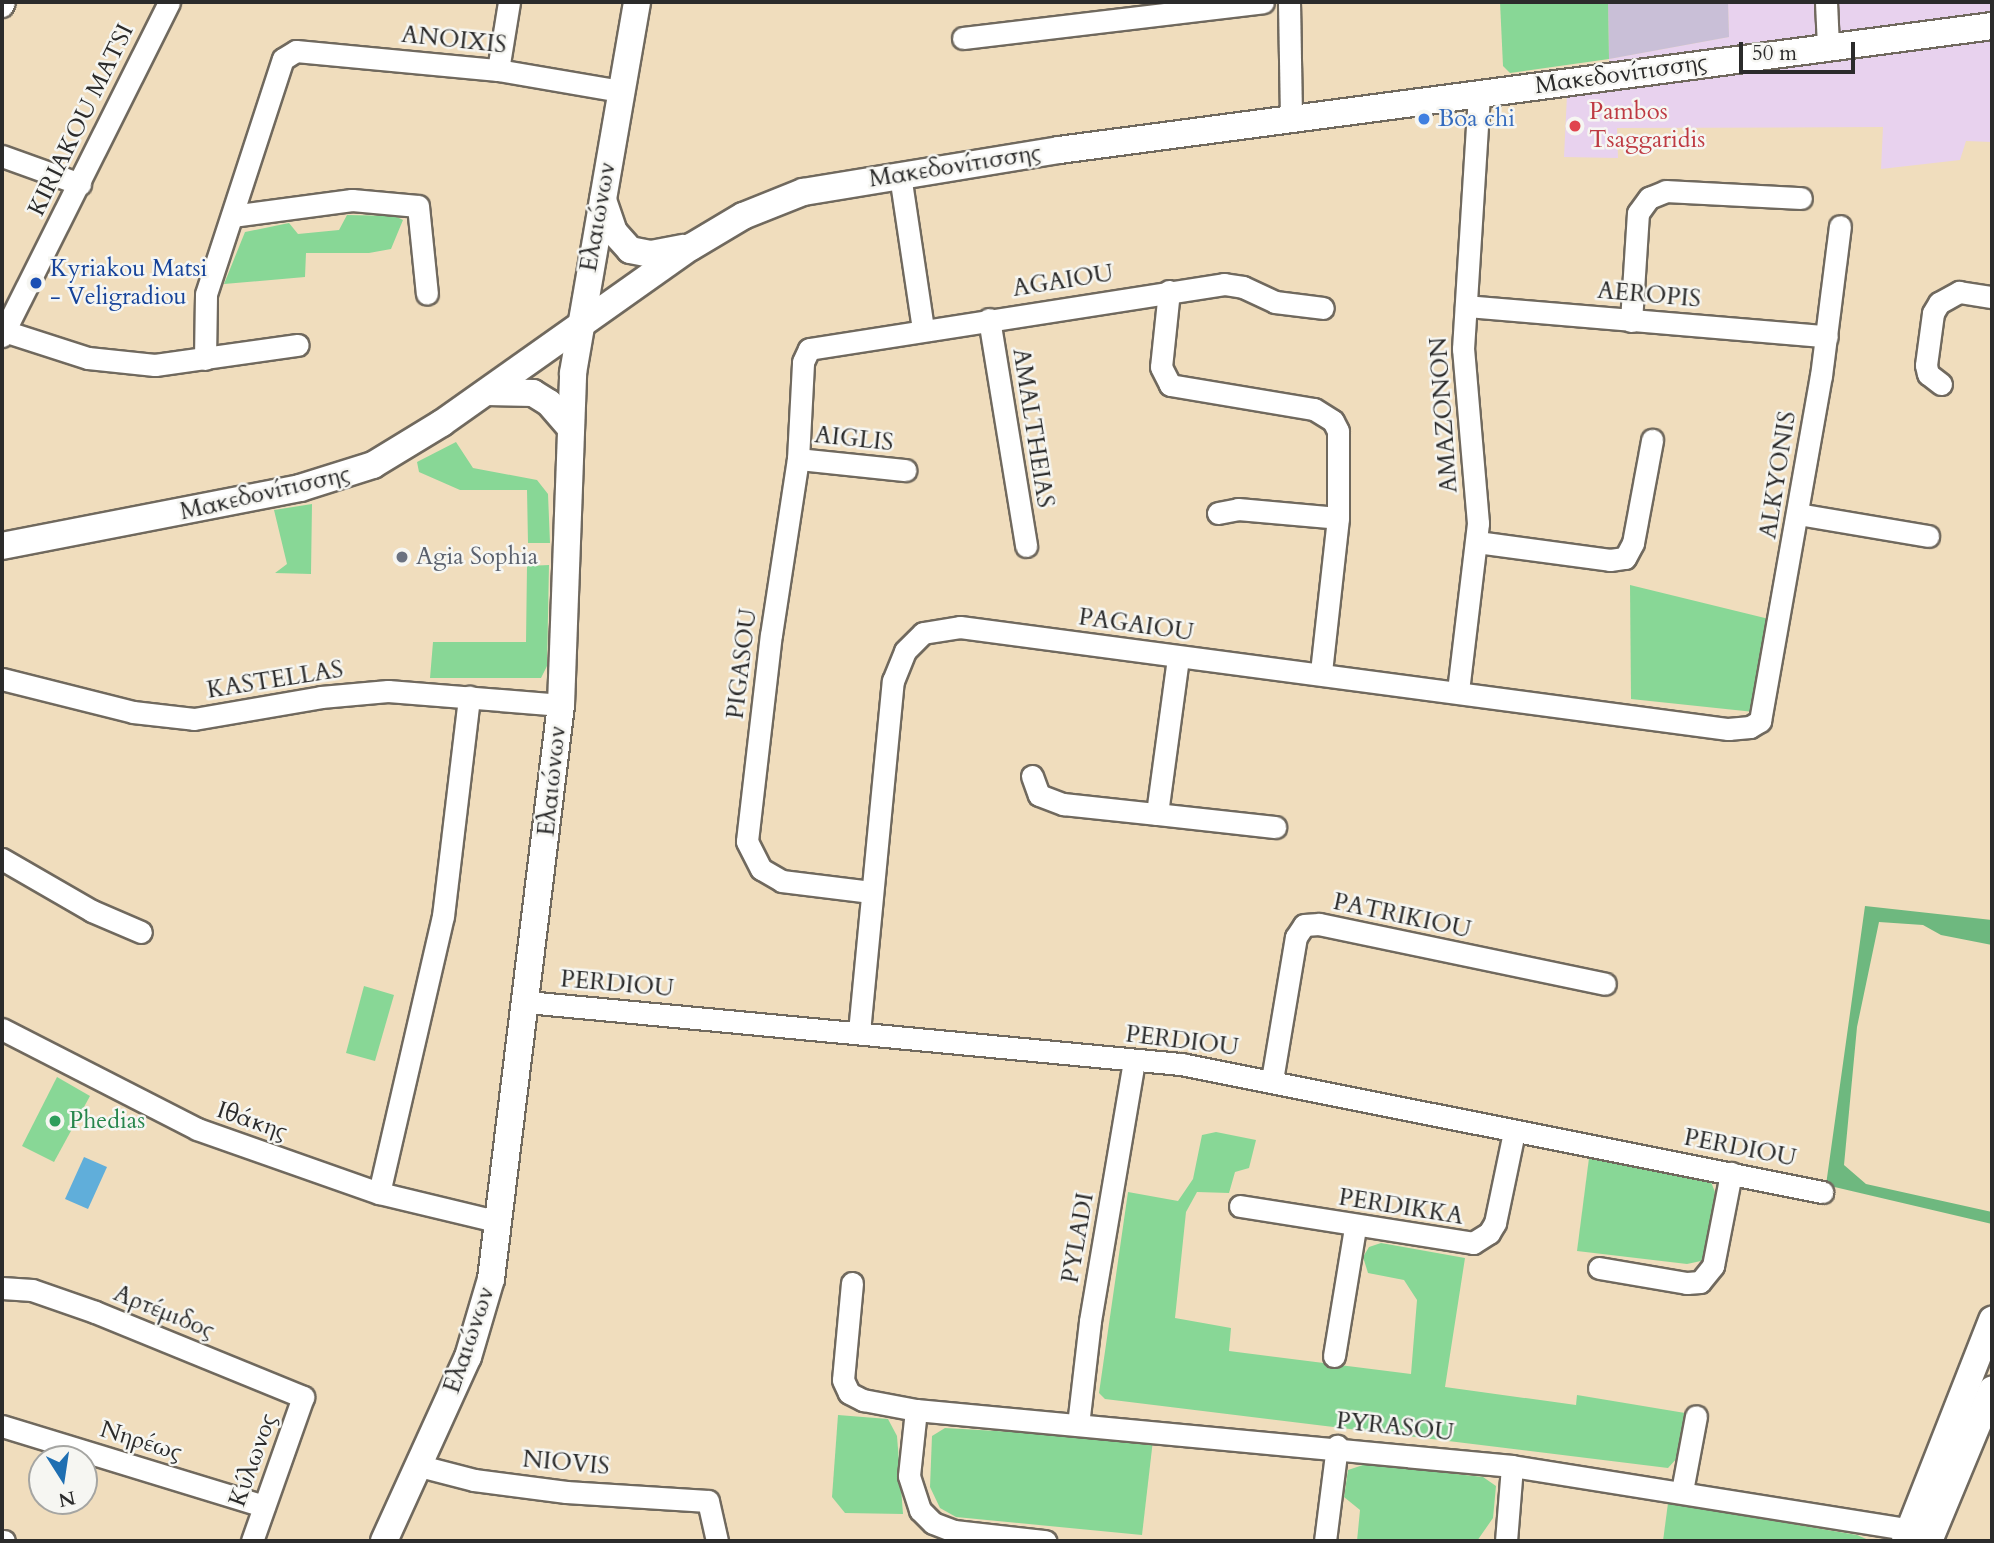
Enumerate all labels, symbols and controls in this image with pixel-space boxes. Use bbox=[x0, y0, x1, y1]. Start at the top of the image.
street label: KIRIAKOU MATSI bbox=[22, 19, 140, 221]
street label: ANOIXIS bbox=[400, 20, 508, 60]
scale bar bbox=[1742, 28, 1857, 72]
text: 50 m bbox=[1752, 39, 1797, 68]
street label: Μακεδονίτισσης bbox=[1533, 48, 1709, 100]
place label: Pambos Tsaggaridis bbox=[1589, 98, 1705, 154]
place label: Boa chi bbox=[1438, 105, 1515, 133]
marker: Boa chi bbox=[1416, 111, 1432, 127]
marker: Pambos Tsaggaridis bbox=[1567, 118, 1583, 134]
street label: Μακεδονίτισσης bbox=[867, 138, 1043, 194]
street label: Ελαιώνων bbox=[574, 160, 622, 274]
place label: Kyriakou Matsi - Veligradiou bbox=[50, 255, 207, 311]
street label: AGAIOU bbox=[1011, 259, 1115, 303]
marker: Kyriakou Matsi - Veligradiou bbox=[28, 275, 44, 291]
street label: AEROPIS bbox=[1596, 276, 1702, 314]
street label: AMAZONON bbox=[1424, 336, 1464, 494]
street label: AMALTHEIAS bbox=[1006, 346, 1060, 510]
street label: ALKYONIS bbox=[1754, 409, 1802, 541]
street label: AIGLIS bbox=[813, 421, 895, 457]
street label: Μακεδονίτισσης bbox=[177, 459, 353, 527]
place label: Agia Sophia bbox=[416, 543, 538, 571]
marker: Agia Sophia bbox=[394, 549, 410, 565]
street label: PAGAIOU bbox=[1077, 603, 1195, 647]
street label: PIGASOU bbox=[721, 607, 763, 721]
street label: KASTELLAS bbox=[205, 655, 345, 705]
street label: Ελαιώνων bbox=[532, 725, 572, 837]
street label: PATRIKIOU bbox=[1330, 887, 1474, 945]
street label: PERDIOU bbox=[559, 965, 675, 1003]
street label: PERDIOU bbox=[1124, 1020, 1240, 1062]
street label: Ιθάκης bbox=[213, 1096, 291, 1146]
place label: Phedias bbox=[69, 1107, 145, 1135]
marker: Phedias bbox=[47, 1113, 63, 1129]
street label: PERDIOU bbox=[1681, 1123, 1799, 1173]
street label: PERDIKKA bbox=[1336, 1183, 1466, 1231]
street label: PYLADI bbox=[1056, 1191, 1100, 1285]
street label: Αρτέμιδος bbox=[109, 1279, 219, 1345]
street label: Ελαιώνων bbox=[437, 1283, 501, 1397]
street label: PYRASOU bbox=[1335, 1407, 1455, 1447]
street label: Κύλωνος bbox=[223, 1410, 283, 1510]
street label: Νηρέως bbox=[97, 1415, 185, 1467]
north arrow bbox=[28, 1445, 98, 1515]
street label: NIOVIS bbox=[521, 1445, 611, 1481]
text: N bbox=[56, 1484, 78, 1513]

